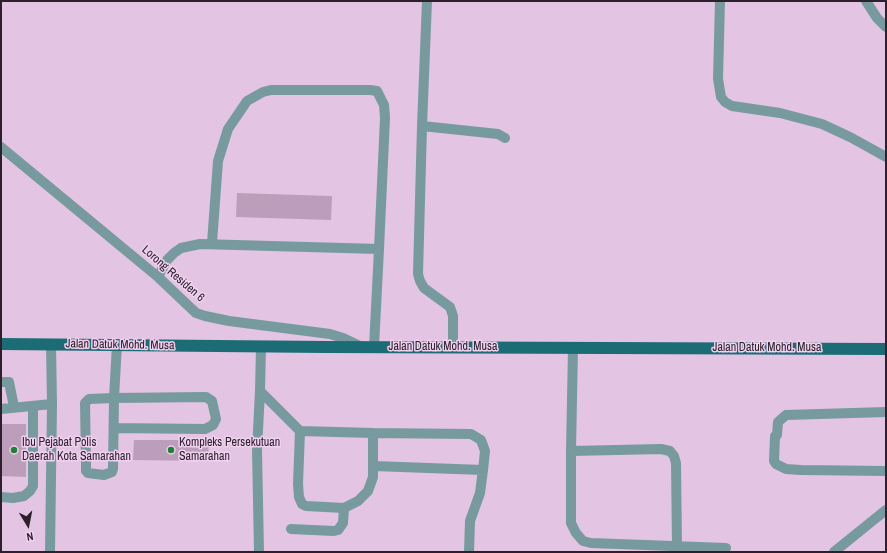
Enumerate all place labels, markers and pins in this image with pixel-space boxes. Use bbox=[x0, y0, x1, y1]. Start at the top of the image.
place label: Ibu Pejabat Polis Daerah Kota Samarahan bbox=[22, 436, 131, 464]
place label: Kompleks Persekutuan Samarahan bbox=[179, 436, 280, 464]
marker: Ibu Pejabat Polis Daerah Kota Samarahan bbox=[9, 445, 19, 455]
marker: Kompleks Persekutuan Samarahan bbox=[166, 445, 176, 455]

